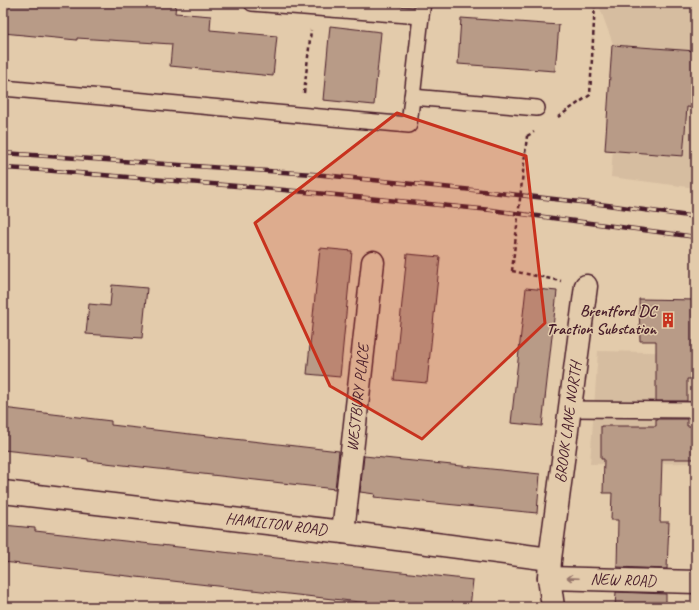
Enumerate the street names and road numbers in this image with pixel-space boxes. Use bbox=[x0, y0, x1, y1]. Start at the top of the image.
street label: WESTBURY PLACE bbox=[342, 341, 374, 452]
street label: BROOK LANE NORTH bbox=[550, 358, 586, 484]
street label: HAMILTON ROAD bbox=[224, 508, 329, 540]
street label: NEW ROAD bbox=[590, 569, 658, 591]

